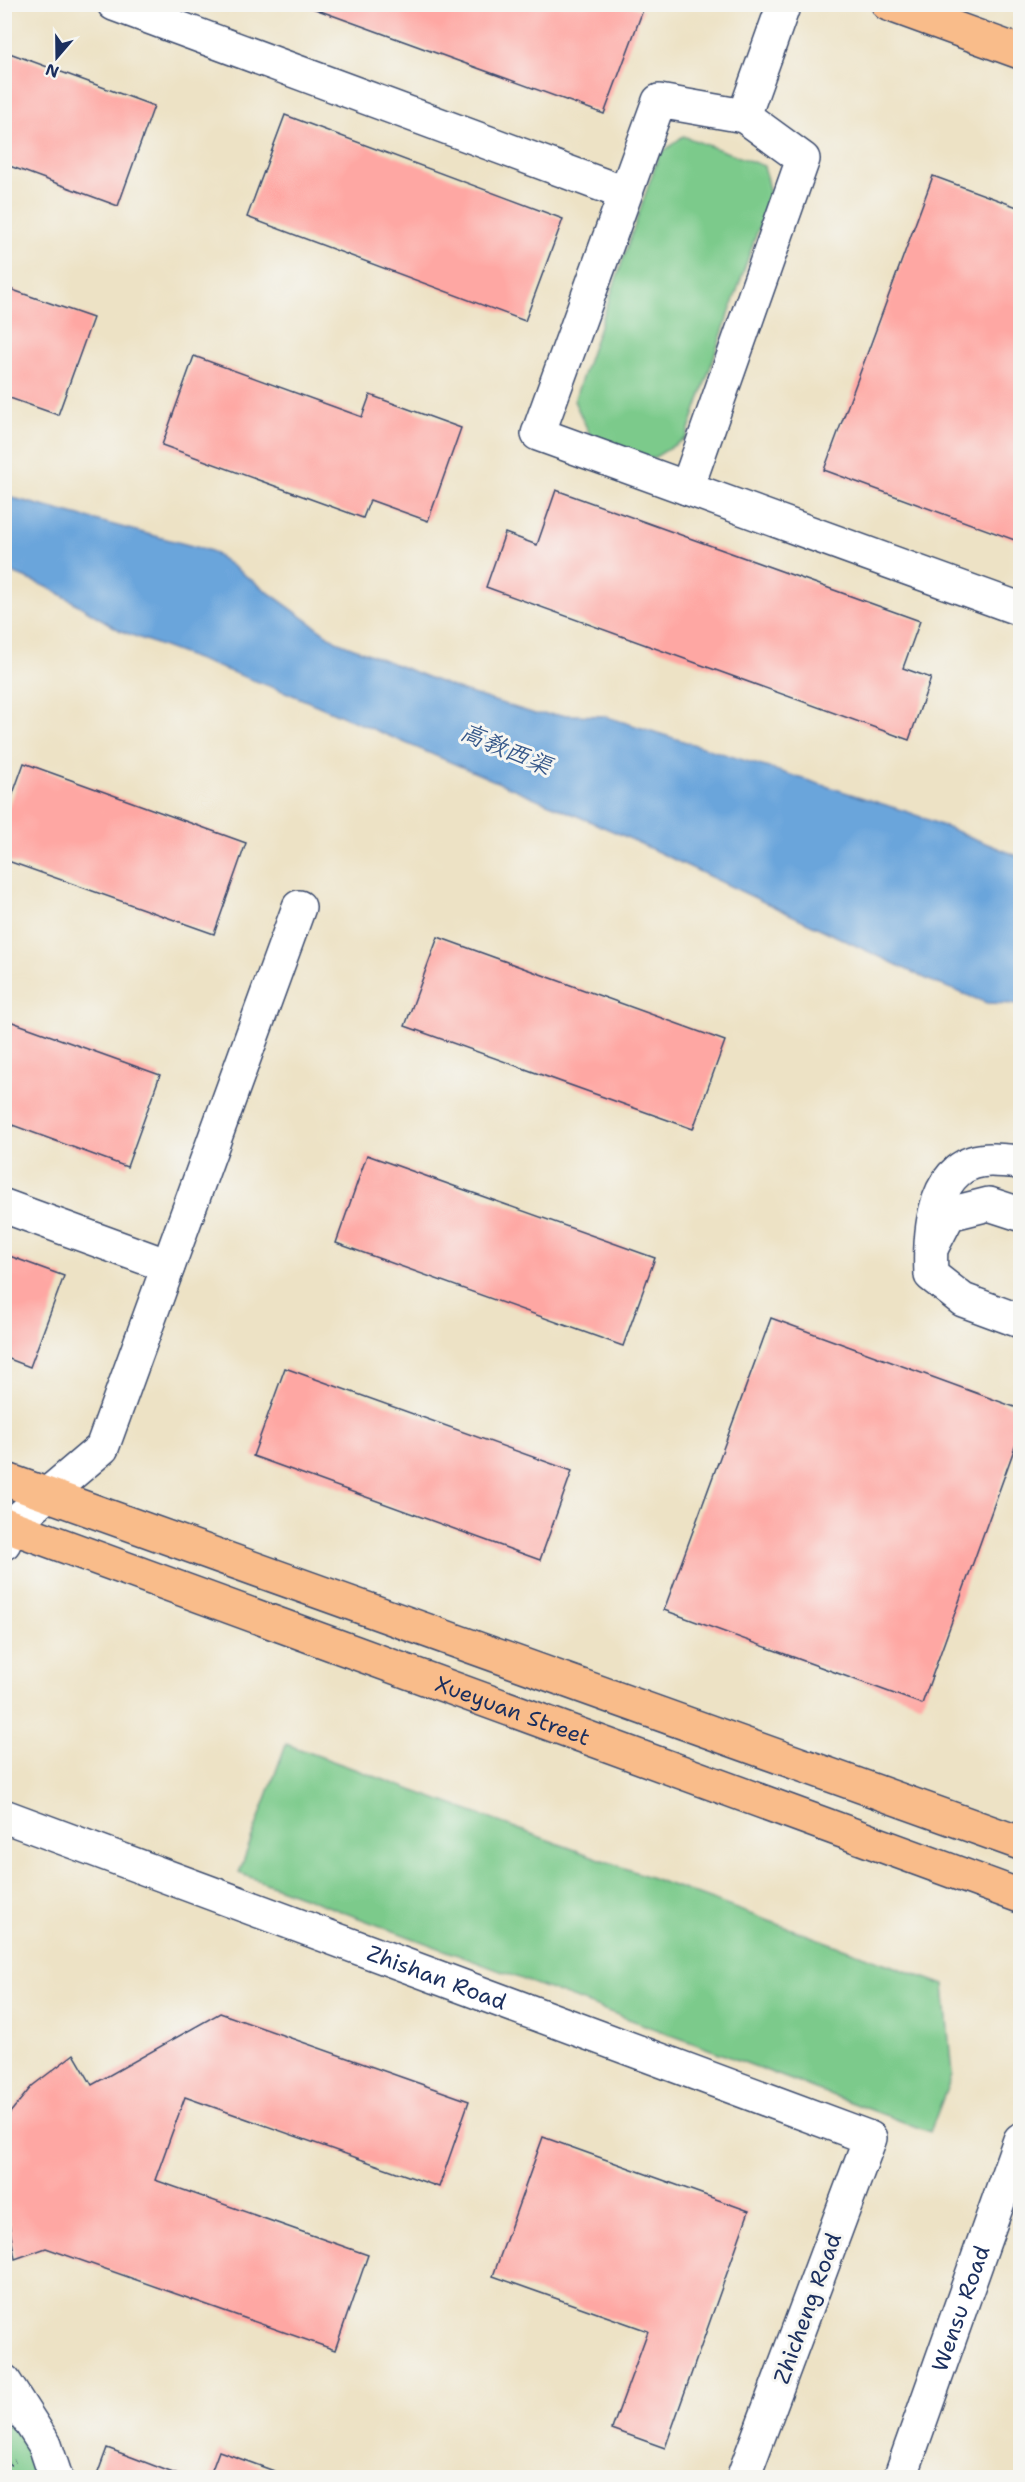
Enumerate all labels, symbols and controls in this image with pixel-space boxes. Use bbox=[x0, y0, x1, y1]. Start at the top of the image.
north arrow bbox=[27, 27, 87, 87]
text: N bbox=[42, 59, 62, 83]
water label: 高教西渠 bbox=[456, 716, 558, 783]
street label: Xueyuan Street bbox=[431, 1669, 594, 1752]
street label: Zhishan Road bbox=[363, 1938, 511, 2017]
street label: Zhicheng Road bbox=[767, 2229, 848, 2388]
street label: Wensu Road bbox=[925, 2242, 996, 2375]

